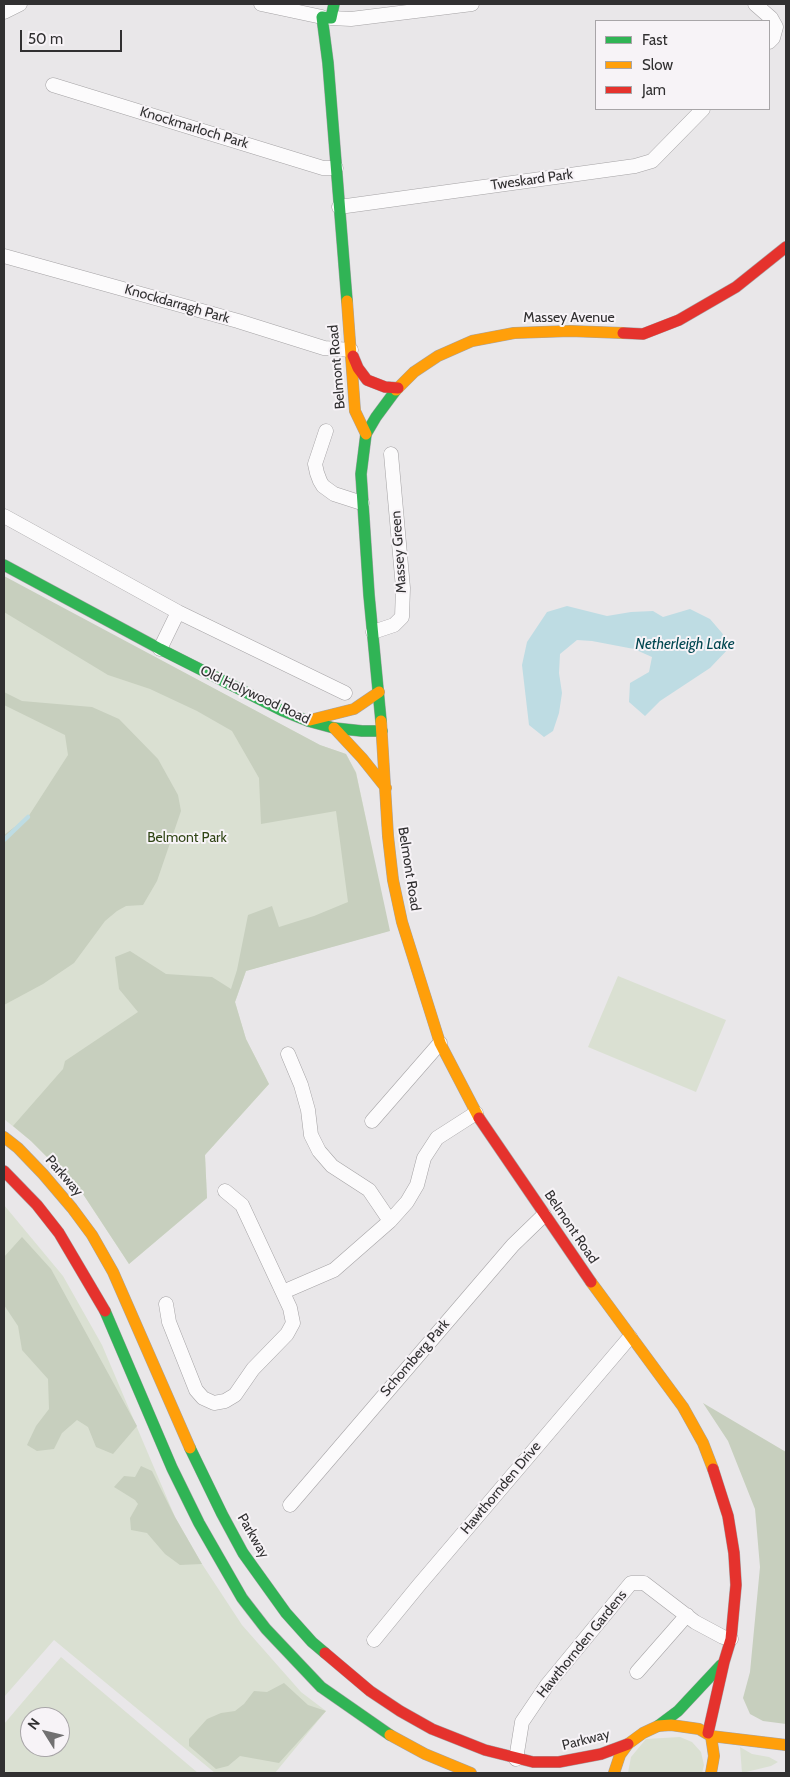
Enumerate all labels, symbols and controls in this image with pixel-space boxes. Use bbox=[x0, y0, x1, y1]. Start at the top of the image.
scale bar bbox=[22, 20, 125, 52]
legend bbox=[595, 20, 770, 110]
text: 50 m bbox=[28, 30, 63, 48]
text: Fast bbox=[642, 31, 667, 49]
text: Slow bbox=[642, 56, 673, 74]
text: Jam bbox=[642, 81, 666, 99]
street label: Knockmarloch Park bbox=[138, 103, 250, 153]
street label: Tweskard Park bbox=[490, 166, 574, 194]
street label: Knockdarragh Park bbox=[122, 281, 232, 327]
street label: Massey Avenue bbox=[523, 310, 615, 326]
street label: Belmont Road bbox=[325, 324, 349, 410]
street label: Massey Green bbox=[388, 510, 410, 594]
water label: Netherleigh Lake bbox=[635, 636, 735, 654]
street label: Old Holywood Road bbox=[197, 662, 313, 728]
street label: Belmont Road bbox=[394, 826, 424, 912]
park label: Belmont Park bbox=[147, 830, 227, 846]
street label: Parkway bbox=[42, 1152, 86, 1200]
street label: Belmont Road bbox=[540, 1187, 602, 1267]
street label: Schomberg Park bbox=[377, 1316, 453, 1400]
street label: Hawthornden Drive bbox=[457, 1438, 545, 1538]
street label: Parkway bbox=[234, 1511, 272, 1561]
street label: Hawthornden Gardens bbox=[533, 1587, 631, 1701]
north arrow bbox=[20, 1707, 70, 1757]
text: N bbox=[23, 1714, 44, 1733]
street label: Parkway bbox=[560, 1726, 612, 1754]

